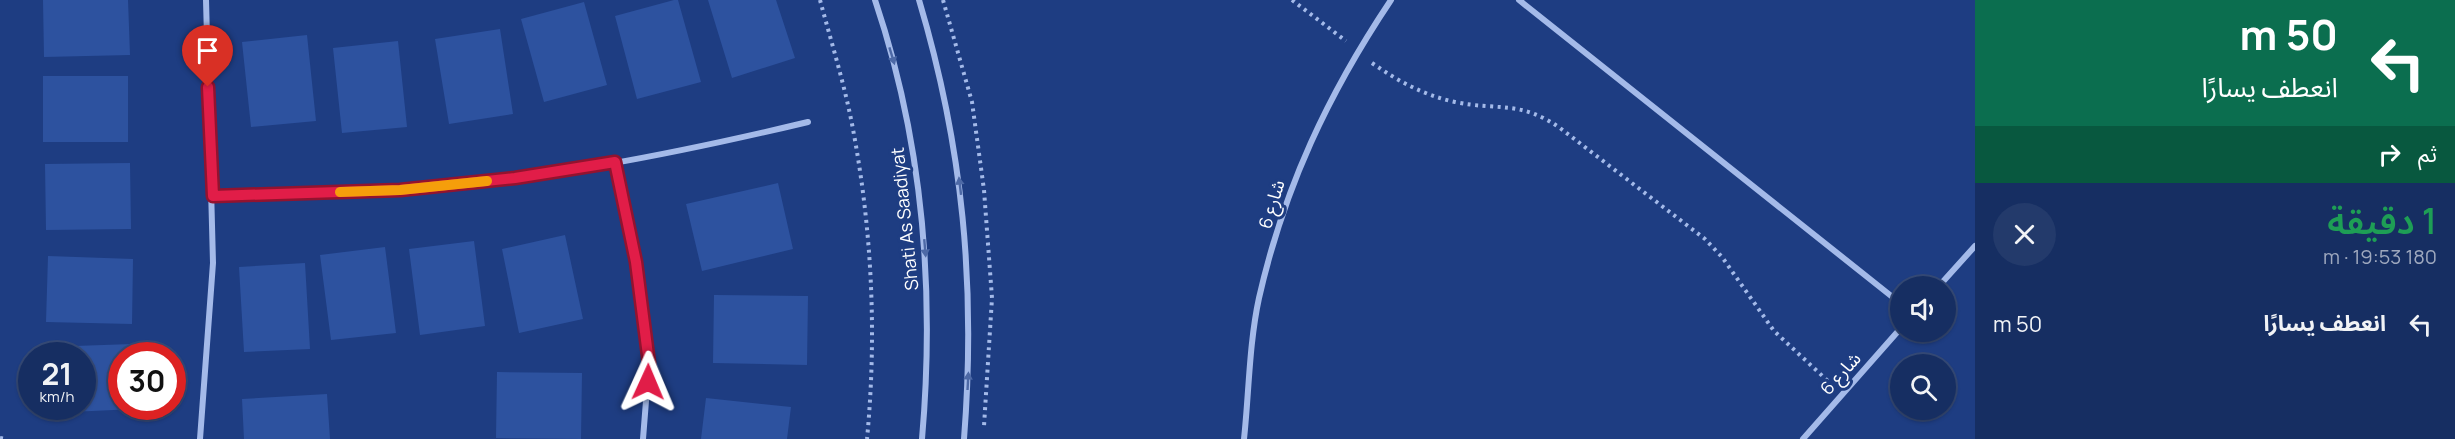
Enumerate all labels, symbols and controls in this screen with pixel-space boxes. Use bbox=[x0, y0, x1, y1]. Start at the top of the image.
text: 50 m bbox=[2240, 5, 2338, 63]
icon: left bbox=[2359, 24, 2437, 102]
pin bbox=[182, 25, 233, 87]
icon: arrive bbox=[191, 34, 224, 67]
one-way arrow bbox=[888, 47, 897, 65]
text: انعطف يسارًا bbox=[2201, 68, 2338, 105]
icon: right bbox=[2373, 138, 2406, 171]
text: ثم bbox=[2418, 139, 2437, 169]
street label: Shati As Saadiyat bbox=[885, 146, 923, 292]
one-way arrow bbox=[956, 177, 965, 196]
street label: شارع 6 bbox=[1252, 177, 1293, 232]
text: 1 دقيقة bbox=[2327, 196, 2437, 245]
button: close bbox=[1993, 203, 2056, 266]
one-way arrow bbox=[920, 238, 930, 257]
text: 180 m · 19:53 bbox=[2323, 243, 2437, 270]
map controls bbox=[1890, 276, 1956, 420]
button: sound bbox=[1890, 276, 1956, 342]
text: انعطف يسارًا bbox=[2263, 308, 2386, 338]
icon: left bbox=[2404, 308, 2437, 341]
text: 50 m bbox=[1993, 309, 2042, 339]
speed limit sign: 30 bbox=[108, 342, 186, 420]
street label: شارع 6 bbox=[1814, 346, 1868, 402]
position arrow bbox=[616, 350, 680, 414]
text: 21 bbox=[41, 353, 73, 394]
button: search bbox=[1890, 354, 1956, 420]
one-way arrow bbox=[964, 371, 973, 390]
text: km/h bbox=[40, 386, 74, 407]

